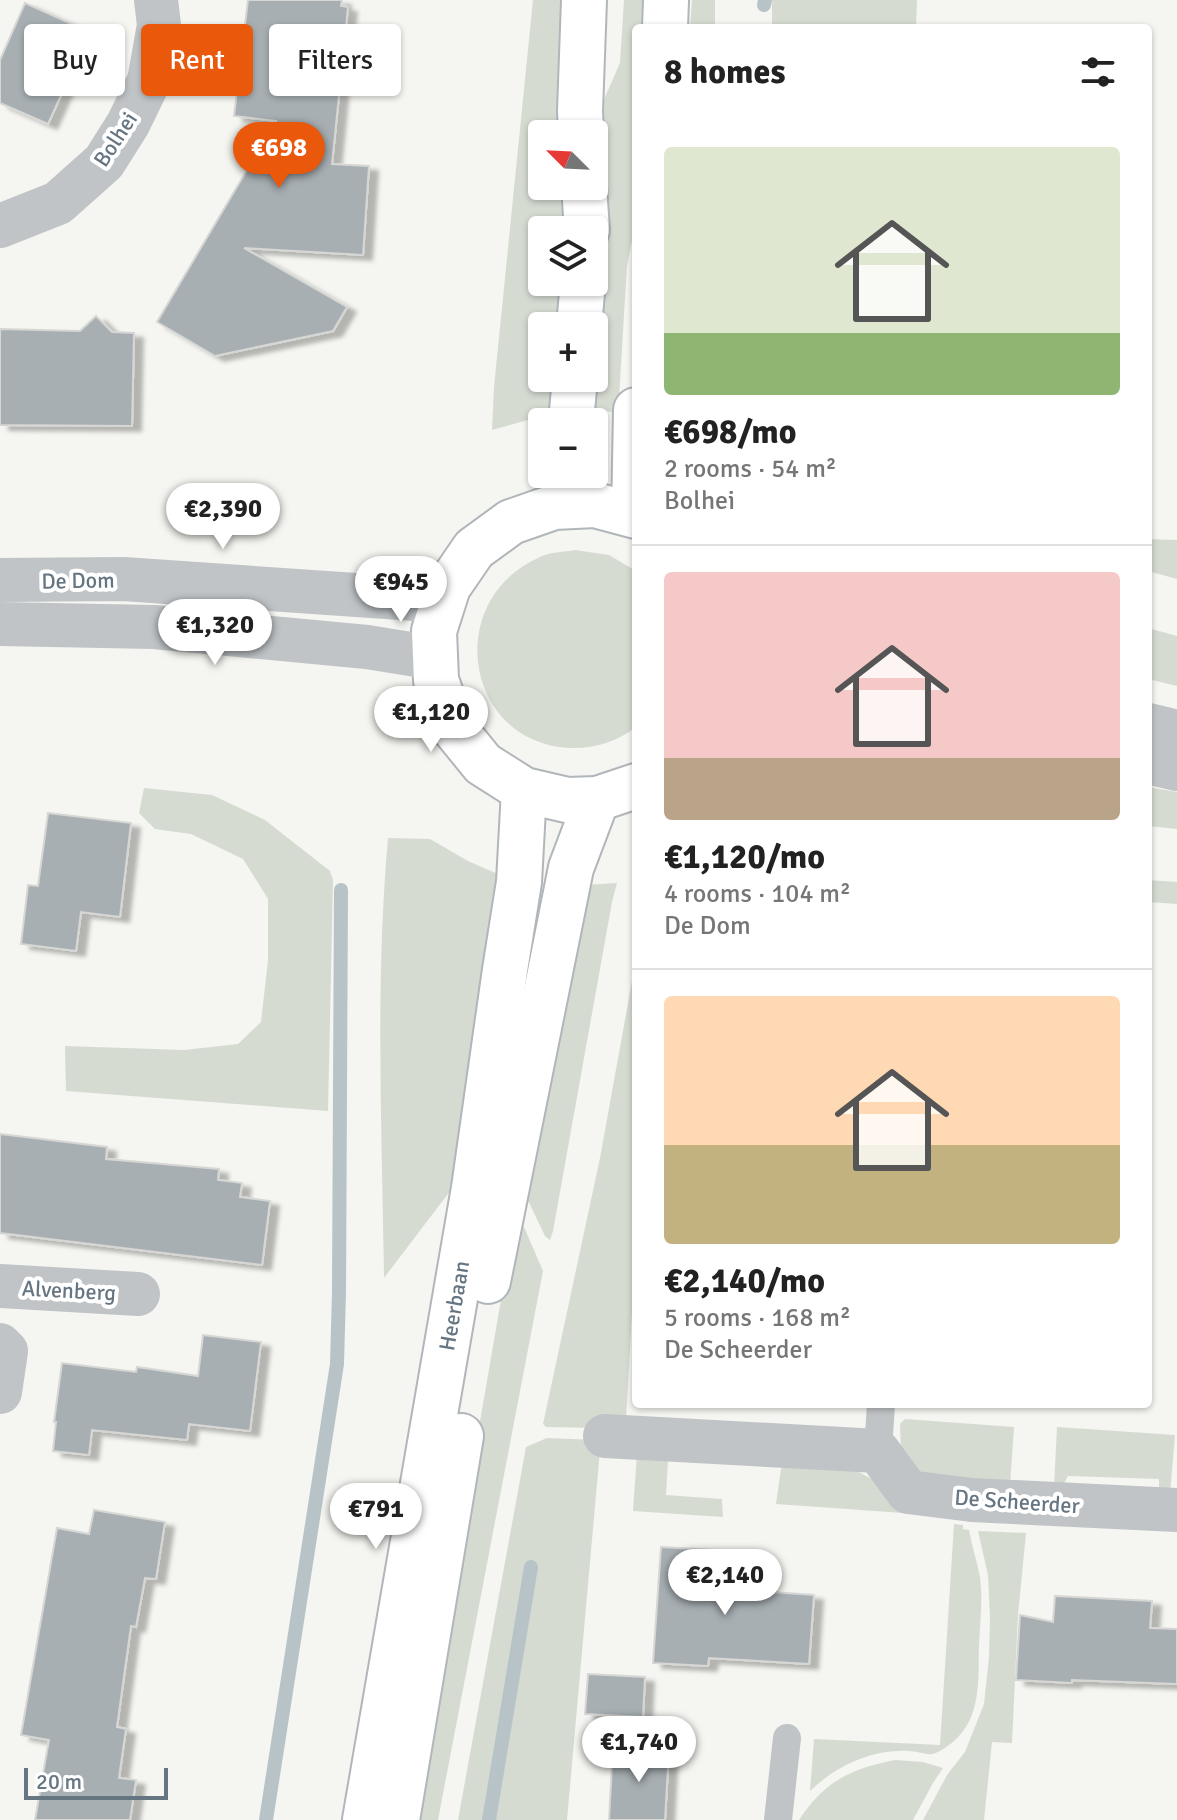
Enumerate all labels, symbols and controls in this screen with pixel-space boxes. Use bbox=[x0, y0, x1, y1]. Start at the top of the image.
chip: Buy bbox=[24, 24, 125, 96]
chip: Rent bbox=[141, 24, 253, 96]
chip: Filters bbox=[269, 24, 401, 96]
icon: filters bbox=[1076, 50, 1120, 94]
text: 8 homes bbox=[664, 51, 785, 93]
street label: Bolhei bbox=[88, 107, 143, 172]
north arrow bbox=[528, 120, 608, 200]
map controls bbox=[528, 120, 608, 488]
pin: €698 bbox=[232, 122, 326, 190]
text: €698 bbox=[251, 132, 307, 164]
icon: home bbox=[820, 199, 964, 343]
button: layers bbox=[528, 216, 608, 296]
button: + bbox=[528, 312, 608, 392]
button: − bbox=[528, 408, 608, 488]
text: €698/mo bbox=[664, 411, 797, 453]
text: 2 rooms · 54 m² bbox=[664, 453, 837, 485]
pin: €2,390 bbox=[158, 483, 288, 551]
text: Bolhei bbox=[664, 485, 735, 517]
text: €2,390 bbox=[184, 493, 262, 525]
pin: €945 bbox=[354, 556, 448, 624]
street label: De Dom bbox=[41, 566, 115, 595]
text: €945 bbox=[373, 566, 429, 598]
pin: €1,320 bbox=[150, 599, 280, 667]
text: €1,320 bbox=[176, 609, 254, 641]
icon: home bbox=[820, 624, 964, 768]
pin: €1,120 bbox=[366, 686, 496, 754]
text: €1,120 bbox=[392, 696, 470, 728]
text: €1,120/mo bbox=[664, 836, 825, 878]
text: 4 rooms · 104 m² bbox=[664, 878, 851, 910]
text: De Dom bbox=[664, 910, 751, 942]
icon: home bbox=[820, 1048, 964, 1192]
street label: Heerbaan bbox=[433, 1259, 475, 1353]
text: €2,140/mo bbox=[664, 1260, 825, 1302]
street label: Alvenberg bbox=[21, 1275, 117, 1306]
text: 5 rooms · 168 m² bbox=[664, 1302, 851, 1334]
text: De Scheerder bbox=[664, 1334, 812, 1366]
pin: €791 bbox=[329, 1483, 423, 1551]
street label: De Scheerder bbox=[953, 1484, 1080, 1519]
text: €791 bbox=[348, 1493, 404, 1525]
pin: €2,140 bbox=[660, 1549, 790, 1617]
text: €2,140 bbox=[686, 1559, 764, 1591]
pin: €1,740 bbox=[574, 1716, 704, 1784]
text: €1,740 bbox=[600, 1726, 678, 1758]
scale bar bbox=[24, 1764, 168, 1800]
text: 20 m bbox=[36, 1768, 82, 1795]

